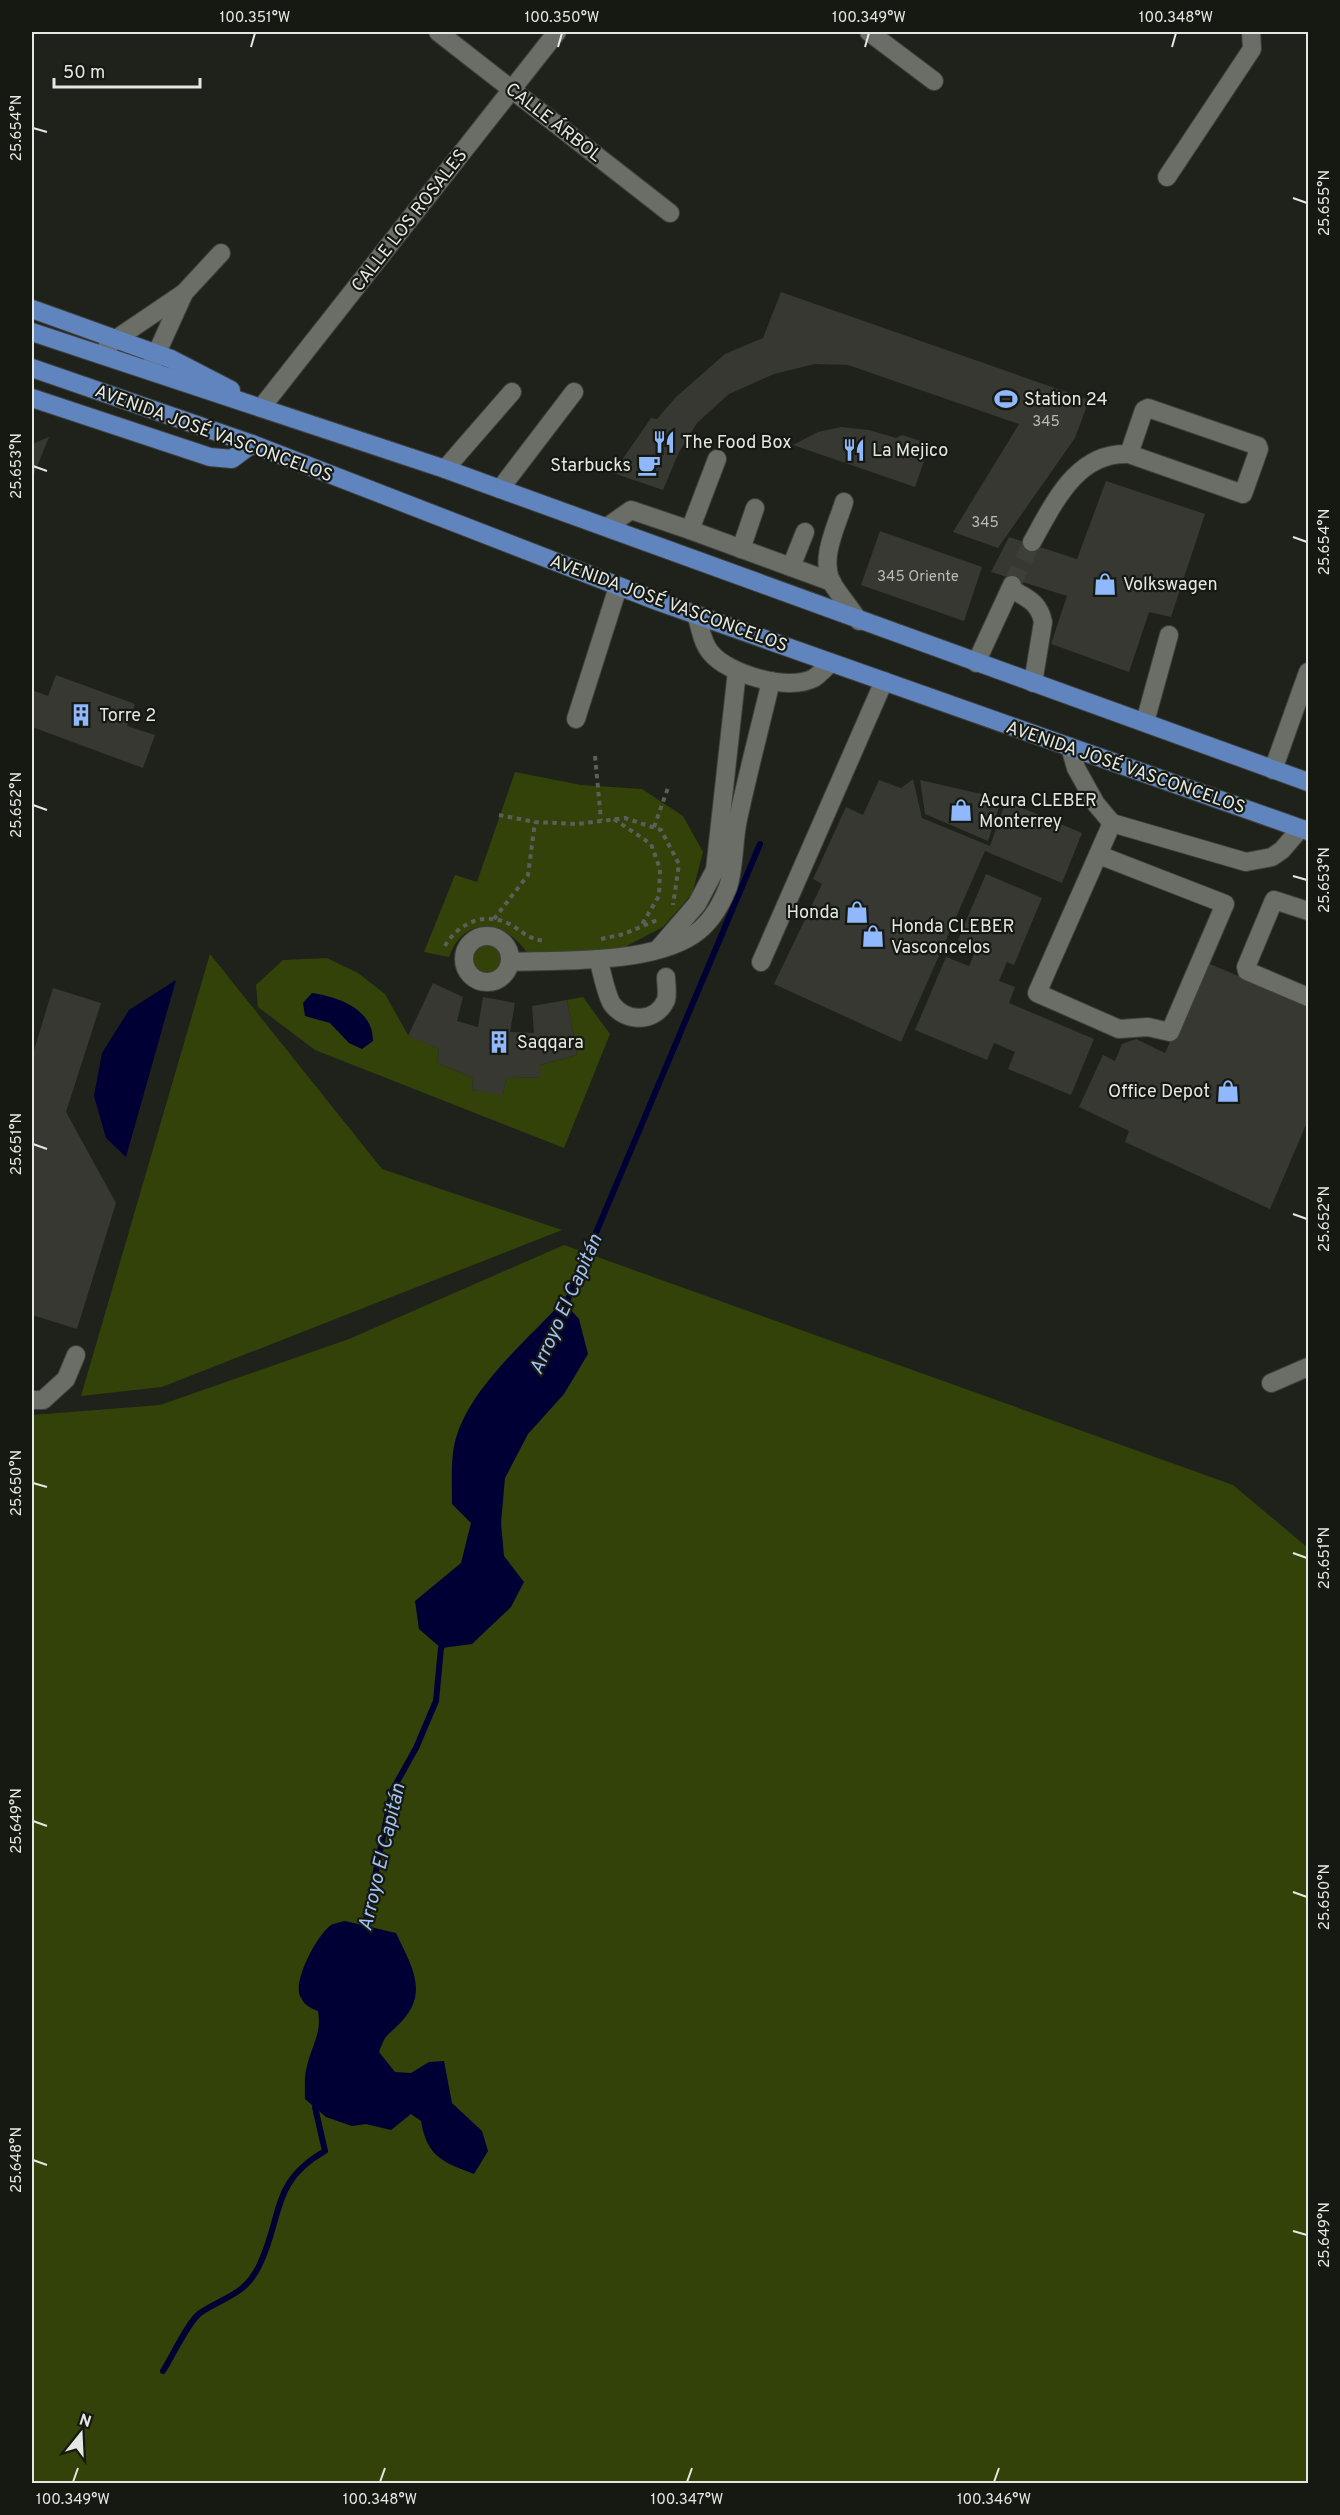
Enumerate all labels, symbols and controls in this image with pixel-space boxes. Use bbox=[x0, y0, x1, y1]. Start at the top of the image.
text: 100.351°W bbox=[220, 9, 290, 28]
text: 100.350°W bbox=[525, 9, 599, 28]
text: 100.349°W bbox=[832, 9, 906, 28]
text: 100.348°W bbox=[1139, 9, 1213, 28]
scale bar bbox=[54, 51, 200, 89]
text: 50 m bbox=[63, 62, 105, 85]
street label: CALLE ÁRBOL bbox=[500, 77, 607, 168]
text: 25.654°N bbox=[8, 95, 27, 161]
street label: CALLE LOS ROSALES bbox=[347, 145, 473, 297]
text: 25.655°N bbox=[1316, 170, 1335, 236]
street label: AVENIDA JOSÉ VASCONCELOS bbox=[91, 379, 336, 488]
sports icon: Station 24 bbox=[993, 386, 1019, 412]
place label: Station 24 bbox=[1024, 389, 1108, 412]
house number: 345 bbox=[1032, 413, 1060, 432]
restaurant icon: The Food Box bbox=[651, 429, 677, 455]
place label: The Food Box bbox=[682, 432, 791, 455]
text: 25.653°N bbox=[8, 433, 27, 499]
restaurant icon: La Mejico bbox=[841, 437, 867, 463]
place label: La Mejico bbox=[872, 440, 948, 463]
cafe icon: Starbucks bbox=[636, 452, 662, 478]
place label: Starbucks bbox=[550, 455, 631, 478]
text: 25.654°N bbox=[1316, 509, 1335, 575]
house number: 345 bbox=[971, 514, 999, 533]
street label: AVENIDA JOSÉ VASCONCELOS bbox=[546, 549, 791, 658]
house number: 345 Oriente bbox=[877, 568, 959, 587]
shop icon: Volkswagen bbox=[1092, 571, 1118, 597]
place label: Volkswagen bbox=[1123, 574, 1218, 597]
building icon: Torre 2 bbox=[68, 702, 94, 728]
place label: Torre 2 bbox=[99, 705, 156, 728]
street label: AVENIDA JOSÉ VASCONCELOS bbox=[1003, 715, 1249, 820]
text: 25.652°N bbox=[8, 772, 27, 838]
place label: Acura CLEBER Monterrey bbox=[979, 790, 1097, 834]
shop icon: Acura CLEBER Monterrey bbox=[948, 797, 974, 823]
text: 25.653°N bbox=[1316, 847, 1335, 913]
shop icon: Honda bbox=[844, 899, 870, 925]
place label: Honda bbox=[786, 902, 839, 925]
place label: Honda CLEBER Vasconcelos bbox=[891, 916, 1014, 960]
shop icon: Honda CLEBER Vasconcelos bbox=[860, 923, 886, 949]
building icon: Saqqara bbox=[486, 1029, 512, 1055]
place label: Saqqara bbox=[517, 1032, 584, 1055]
shop icon: Office Depot bbox=[1215, 1078, 1241, 1104]
place label: Office Depot bbox=[1108, 1081, 1210, 1104]
text: 25.651°N bbox=[8, 1113, 27, 1175]
text: 25.652°N bbox=[1316, 1186, 1335, 1252]
water label: Arroyo El Capitán bbox=[524, 1230, 609, 1379]
text: 25.650°N bbox=[8, 1450, 27, 1516]
text: 25.651°N bbox=[1316, 1527, 1335, 1589]
water label: Arroyo El Capitán bbox=[353, 1781, 413, 1934]
text: 25.649°N bbox=[8, 1788, 27, 1854]
text: 25.650°N bbox=[1316, 1864, 1335, 1930]
text: 25.648°N bbox=[8, 2127, 27, 2193]
text: 25.649°N bbox=[1316, 2202, 1335, 2268]
north arrow bbox=[51, 2404, 111, 2464]
text: N bbox=[76, 2410, 94, 2433]
text: 100.349°W bbox=[36, 2491, 110, 2510]
text: 100.348°W bbox=[343, 2491, 417, 2510]
text: 100.347°W bbox=[651, 2491, 723, 2510]
text: 100.346°W bbox=[957, 2491, 1031, 2510]

